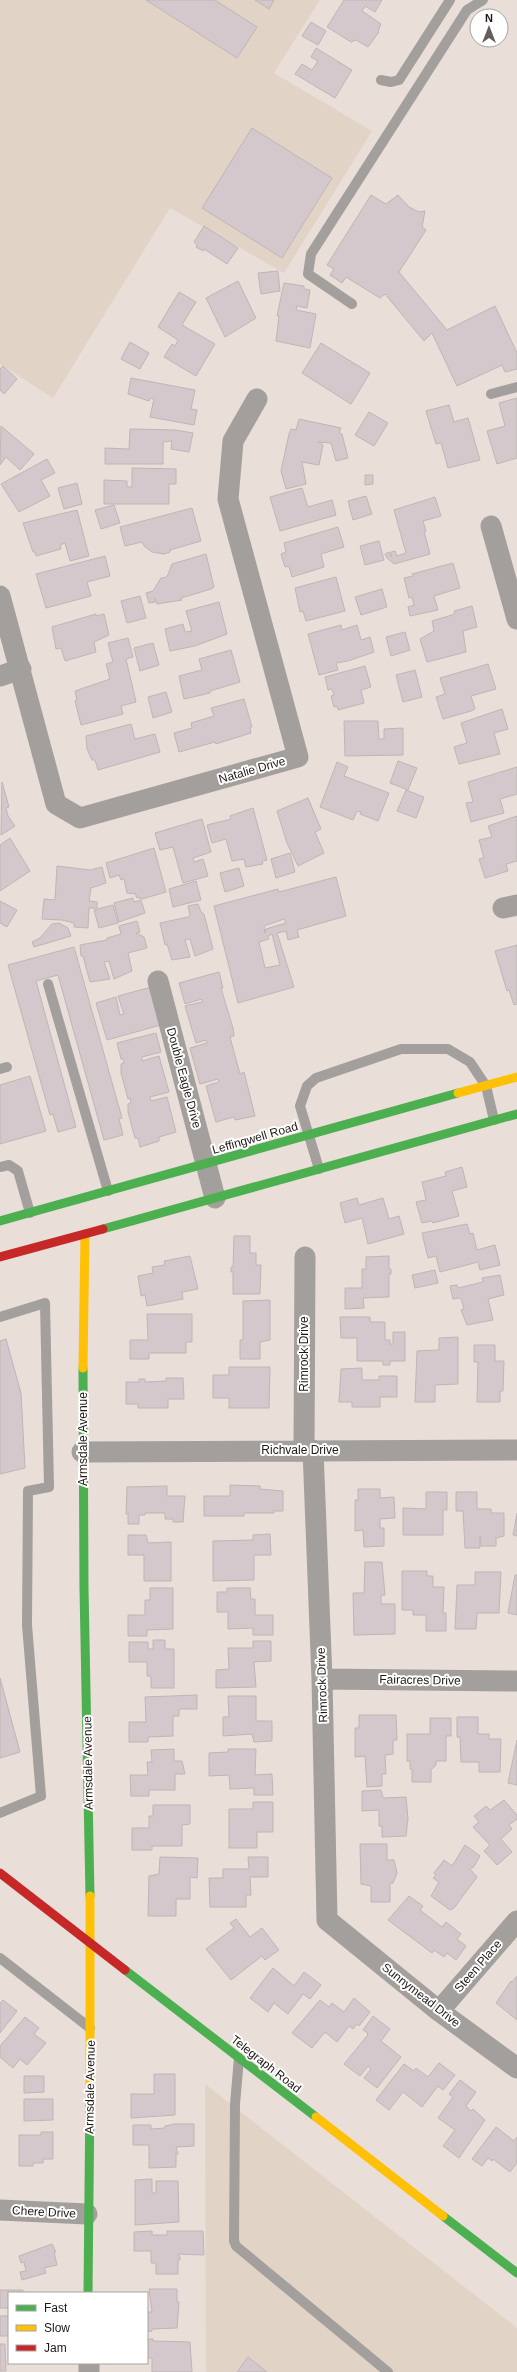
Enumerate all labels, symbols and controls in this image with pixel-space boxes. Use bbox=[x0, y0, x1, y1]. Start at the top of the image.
north arrow bbox=[469, 8, 509, 48]
text: N bbox=[485, 12, 493, 24]
street label: Natalie Drive bbox=[217, 754, 287, 786]
street label: Double Eagle Drive bbox=[164, 1026, 204, 1130]
street label: Leffingwell Road bbox=[211, 1119, 299, 1157]
street label: Rimrock Drive bbox=[297, 1316, 311, 1392]
street label: Armsdale Avenue bbox=[76, 1392, 90, 1486]
street label: Richvale Drive bbox=[261, 1443, 339, 1457]
street label: Rimrock Drive bbox=[314, 1647, 330, 1723]
street label: Fairacres Drive bbox=[379, 1672, 461, 1688]
street label: Armsdale Avenue bbox=[80, 1716, 96, 1810]
street label: Steen Place bbox=[451, 1937, 505, 1995]
street label: Sunnymead Drive bbox=[379, 1960, 463, 2030]
street label: Telegraph Road bbox=[228, 2032, 304, 2096]
street label: Armsdale Avenue bbox=[82, 2040, 98, 2134]
street label: Chere Drive bbox=[12, 2203, 77, 2221]
legend bbox=[8, 2292, 148, 2364]
text: Fast bbox=[44, 2301, 68, 2315]
text: Slow bbox=[44, 2321, 70, 2335]
text: Jam bbox=[44, 2341, 67, 2355]

